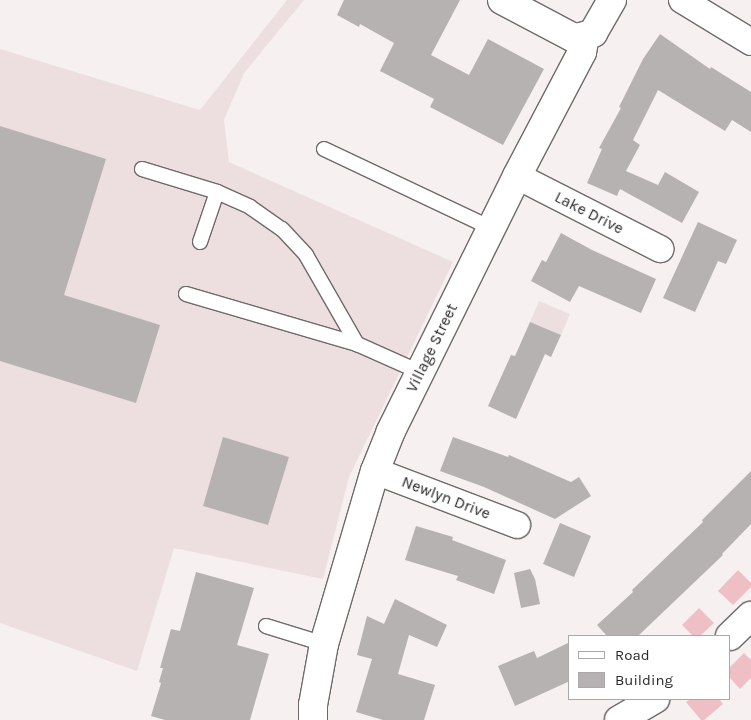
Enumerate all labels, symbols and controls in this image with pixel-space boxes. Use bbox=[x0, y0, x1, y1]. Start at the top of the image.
street label: Lake Drive bbox=[551, 187, 627, 239]
street label: Village Street bbox=[402, 300, 462, 396]
street label: Newlyn Drive bbox=[399, 472, 493, 524]
legend bbox=[568, 635, 731, 700]
text: Road bbox=[615, 646, 650, 664]
text: Building bbox=[615, 671, 673, 689]

